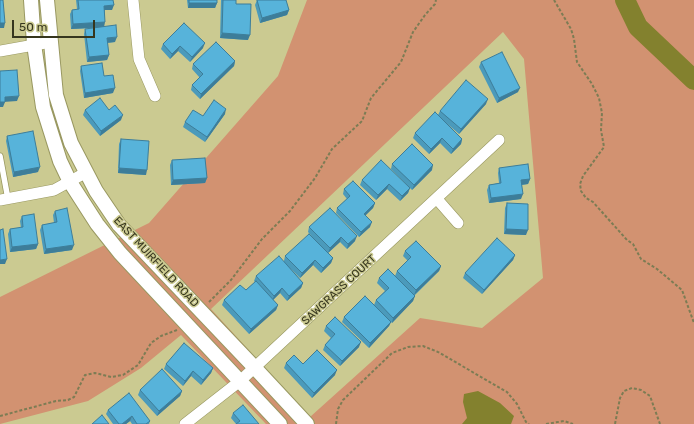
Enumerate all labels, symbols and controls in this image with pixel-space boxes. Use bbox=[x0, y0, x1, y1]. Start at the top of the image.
scale bar bbox=[14, 12, 97, 38]
text: 50 m bbox=[19, 20, 47, 34]
street label: EAST MUIRFIELD ROAD bbox=[111, 214, 201, 310]
street label: SAWGRASS COURT bbox=[299, 252, 379, 328]

